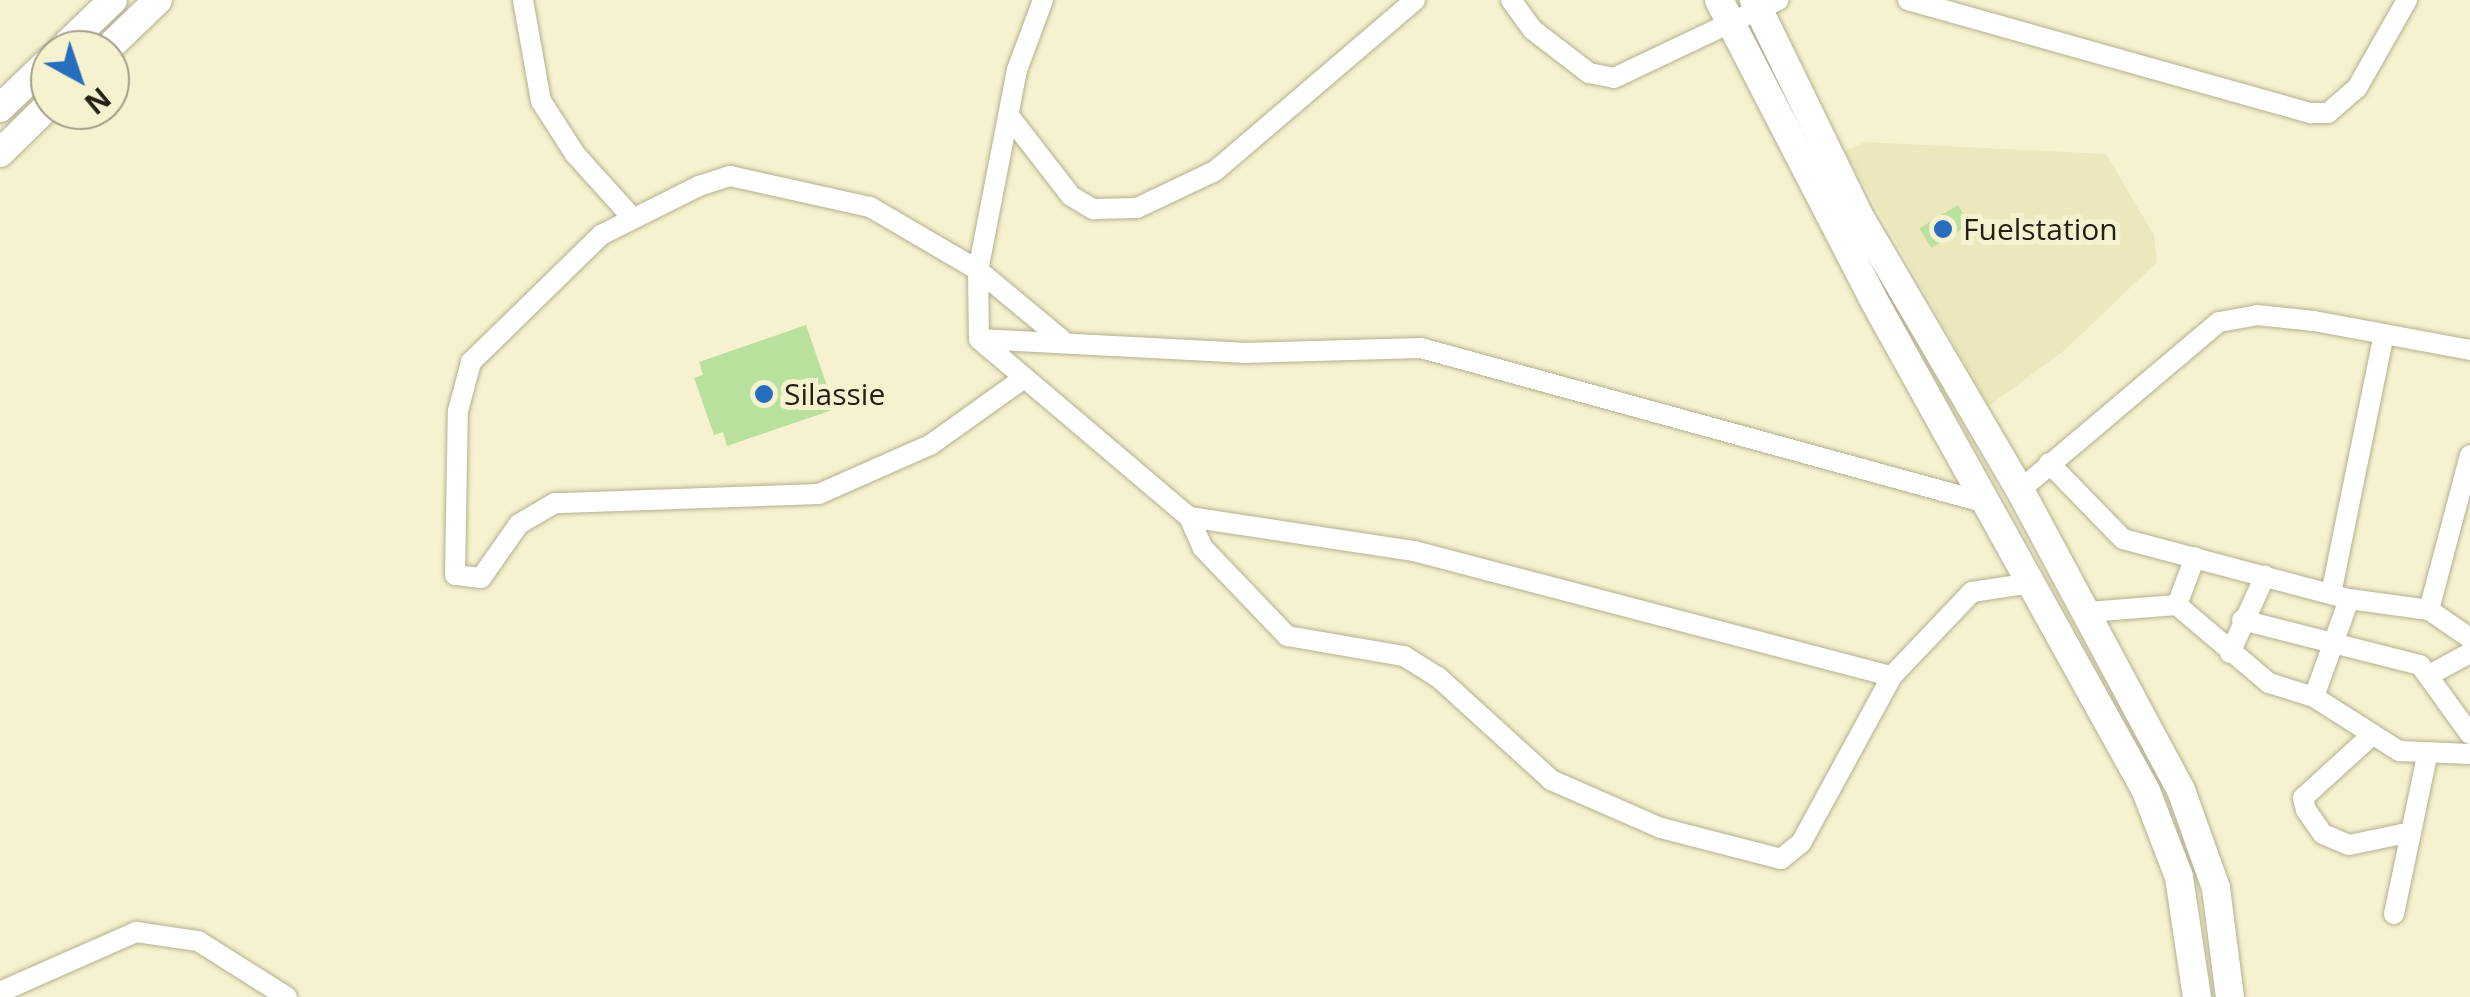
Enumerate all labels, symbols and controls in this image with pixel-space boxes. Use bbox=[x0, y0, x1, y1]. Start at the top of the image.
north arrow bbox=[30, 30, 130, 130]
text: N bbox=[77, 80, 119, 123]
place label: Fuelstation bbox=[1963, 211, 2118, 247]
marker: Fuelstation bbox=[1932, 218, 1954, 240]
place label: Silassie bbox=[784, 376, 885, 412]
marker: Silassie bbox=[753, 383, 775, 405]

